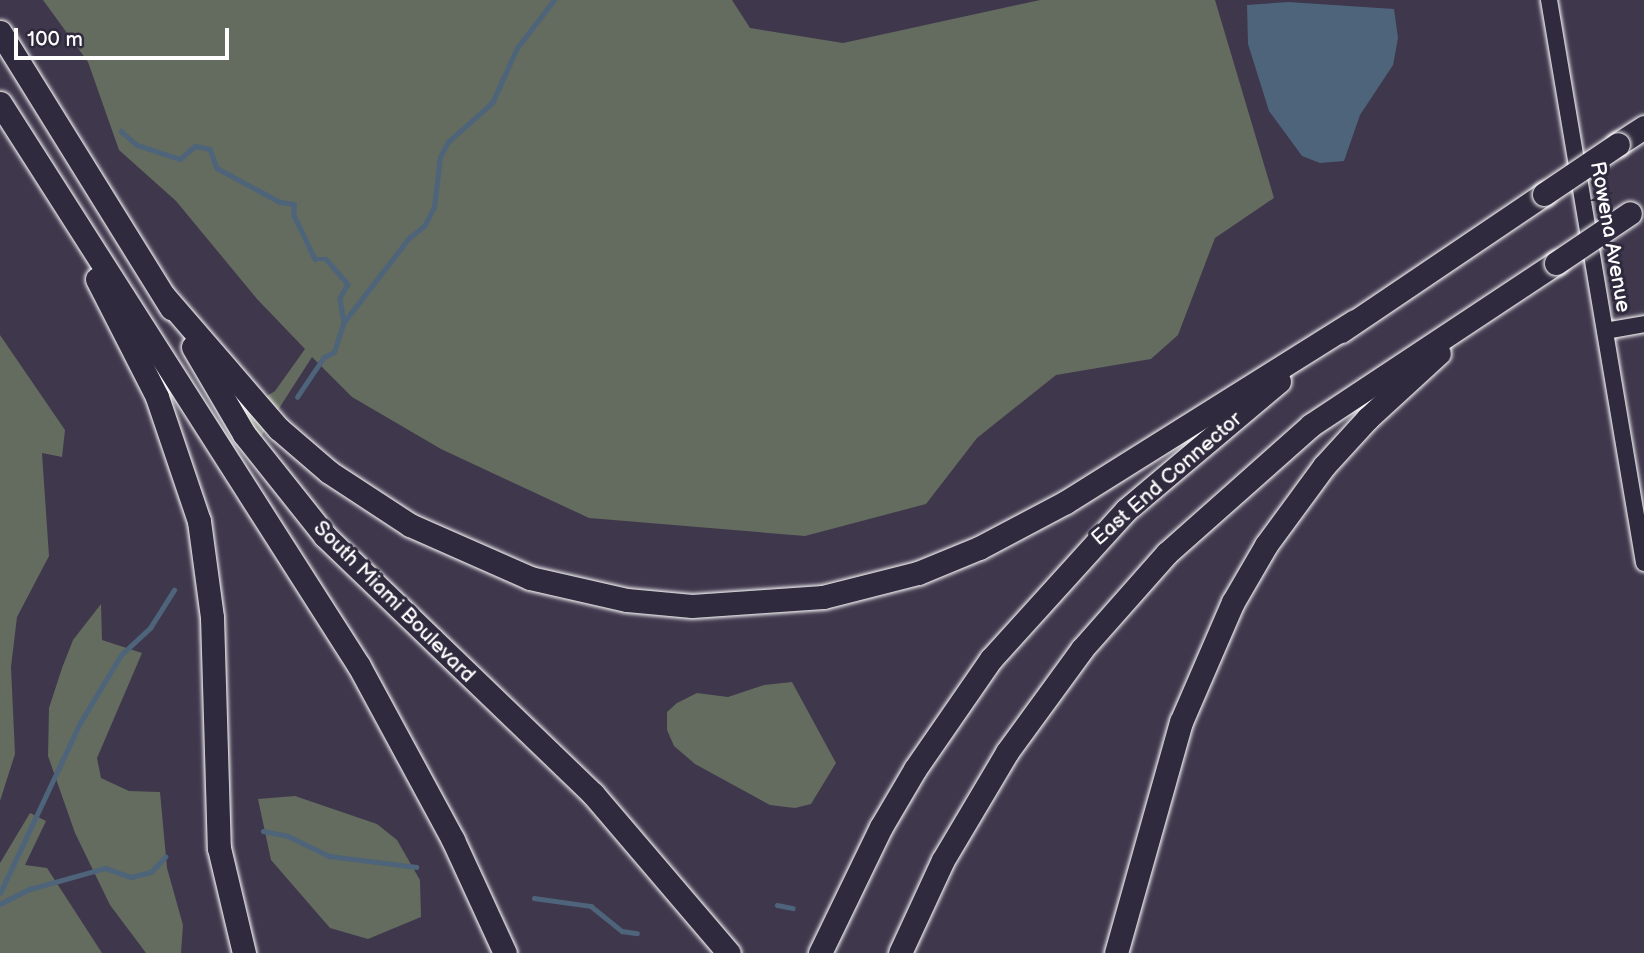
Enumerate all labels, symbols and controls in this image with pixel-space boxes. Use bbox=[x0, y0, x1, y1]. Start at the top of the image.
scale bar bbox=[18, 14, 233, 58]
text: 100 m bbox=[27, 27, 83, 52]
street label: Rowena Avenue bbox=[1584, 159, 1636, 315]
street label: East End Connector bbox=[1087, 407, 1247, 551]
street label: South Miami Boulevard bbox=[308, 516, 480, 688]

